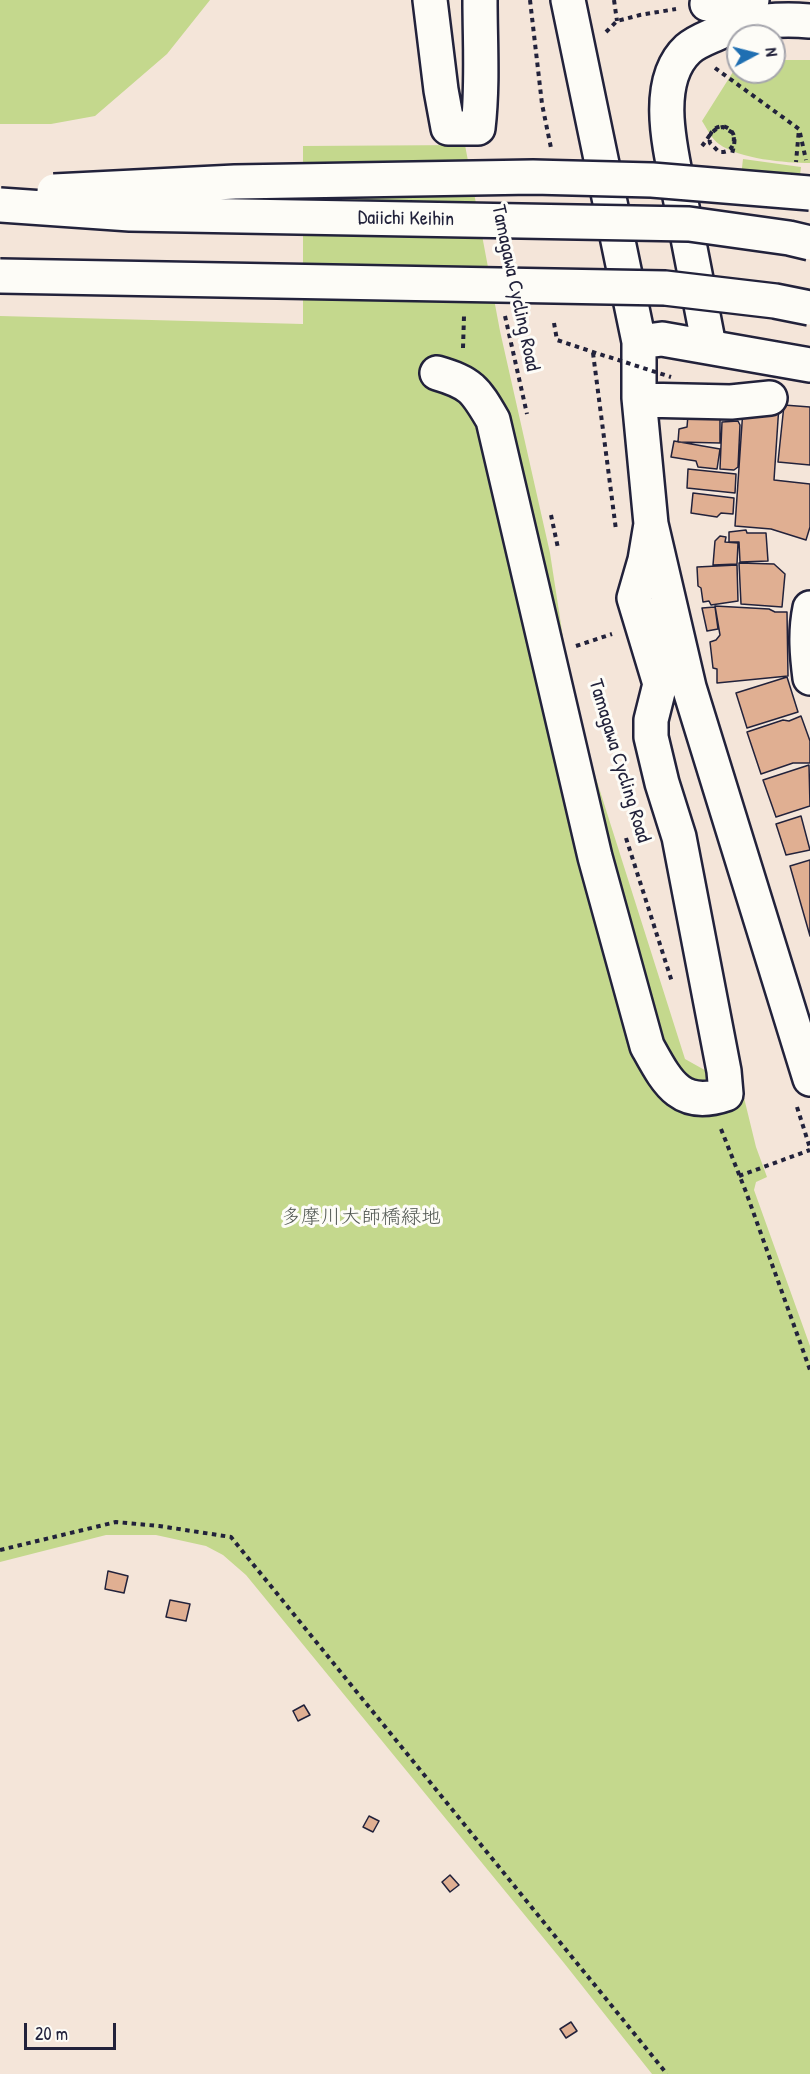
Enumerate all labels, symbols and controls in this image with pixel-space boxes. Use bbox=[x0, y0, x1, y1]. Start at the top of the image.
north arrow bbox=[726, 24, 786, 84]
text: N bbox=[760, 46, 783, 58]
street label: Tamagawa Cycling Road bbox=[486, 203, 544, 373]
street label: Daiichi Keihin bbox=[358, 206, 454, 232]
street label: Tamagawa Cycling Road bbox=[583, 677, 655, 845]
park label: 多摩川大師橋緑地 bbox=[281, 1206, 441, 1230]
scale bar bbox=[27, 2011, 118, 2049]
text: 20 m bbox=[35, 2021, 68, 2046]

